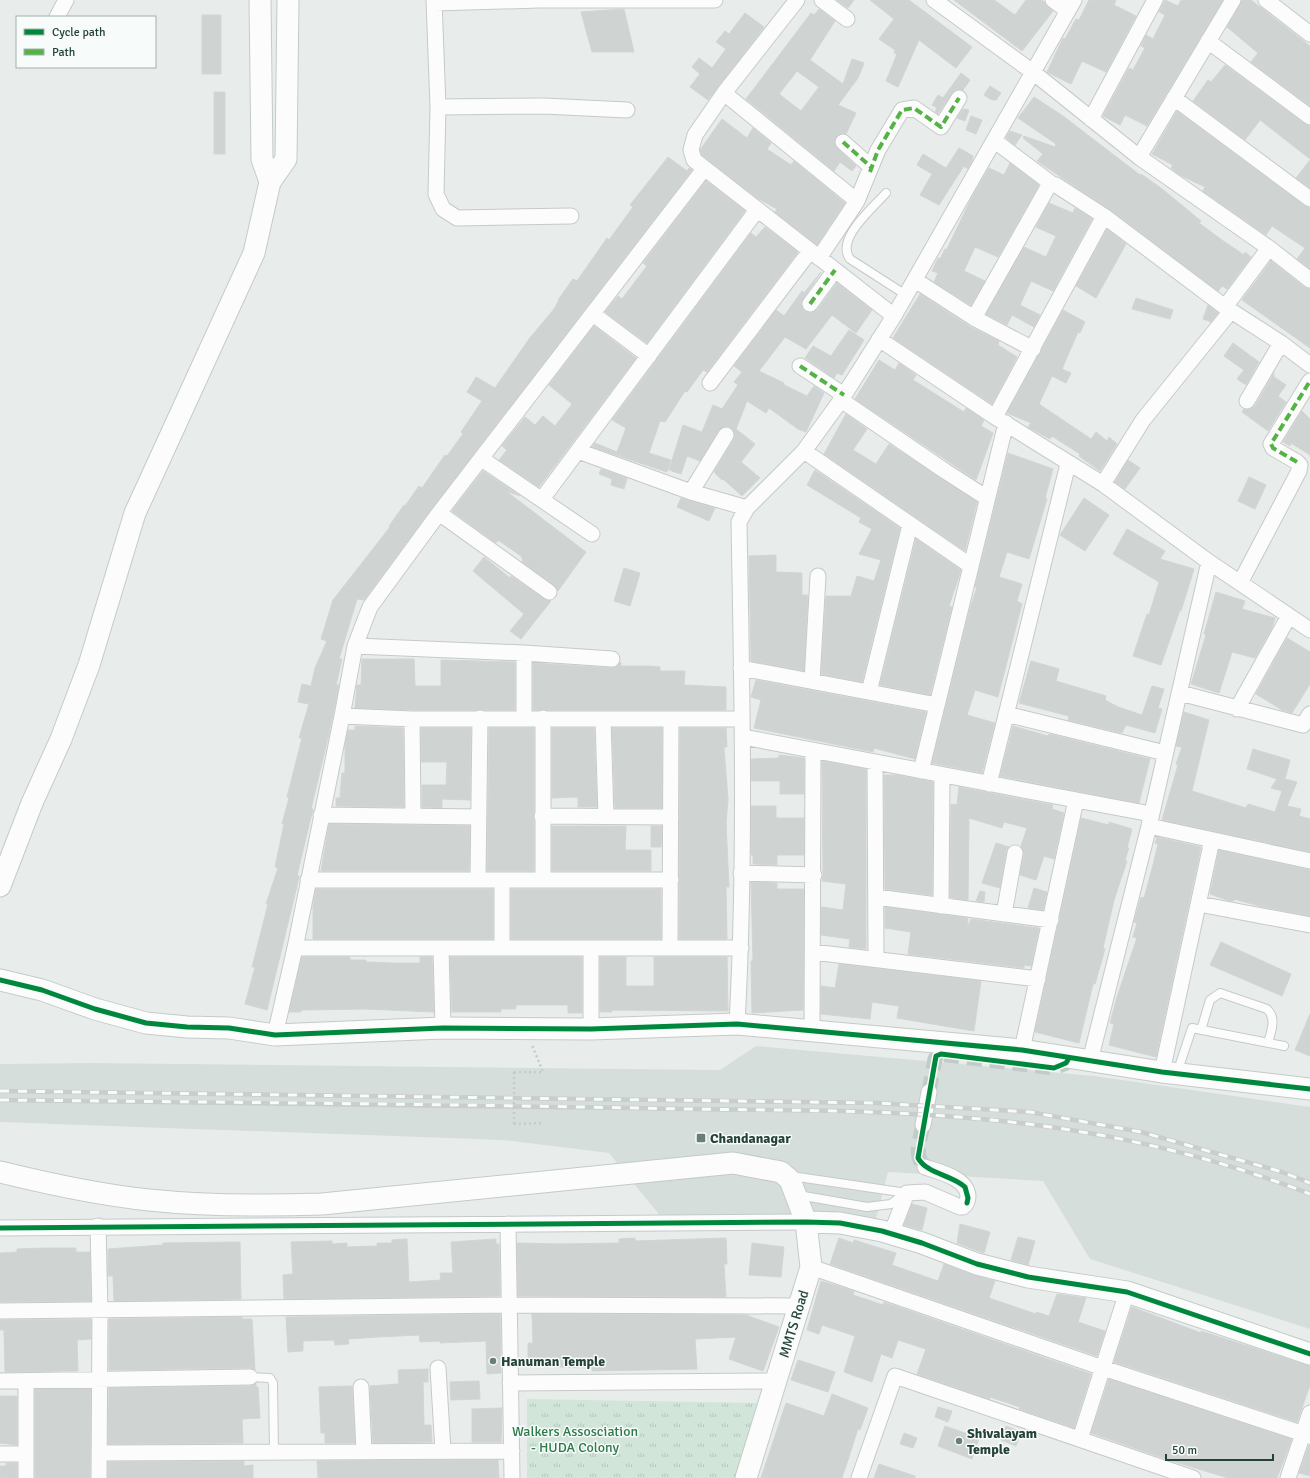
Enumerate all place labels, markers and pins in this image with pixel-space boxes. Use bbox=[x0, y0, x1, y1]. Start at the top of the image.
place label: Chandanagar bbox=[710, 1130, 791, 1147]
marker: Chandanagar bbox=[695, 1132, 707, 1144]
place label: Hanuman Temple bbox=[501, 1353, 605, 1370]
marker: Hanuman Temple bbox=[488, 1356, 498, 1366]
place label: Shivalayam Temple bbox=[967, 1425, 1037, 1458]
marker: Shivalayam Temple bbox=[954, 1436, 964, 1446]

